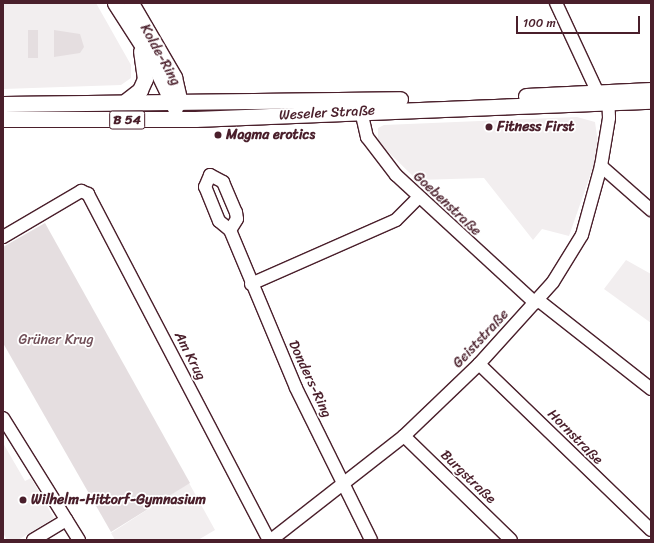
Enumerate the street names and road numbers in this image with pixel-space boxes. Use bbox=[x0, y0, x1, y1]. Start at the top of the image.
street label: Kolde-Ring bbox=[136, 21, 184, 89]
street label: Weseler Straße bbox=[278, 102, 376, 124]
road number: B 54 bbox=[109, 109, 145, 131]
street label: Goebenstraße bbox=[410, 168, 484, 240]
street label: Geiststraße bbox=[450, 306, 512, 372]
street label: Am Krug bbox=[171, 329, 209, 383]
street label: Donders-Ring bbox=[285, 338, 335, 420]
street label: Hornstraße bbox=[544, 406, 606, 468]
street label: Burgstraße bbox=[437, 447, 499, 507]

